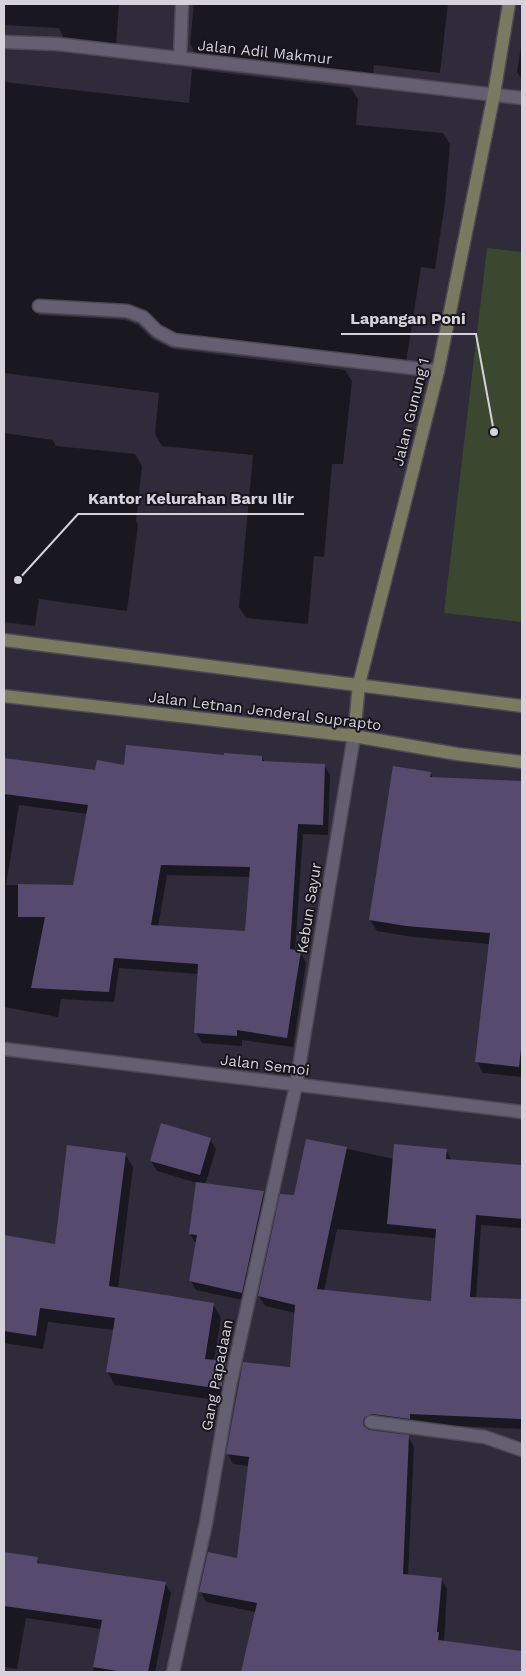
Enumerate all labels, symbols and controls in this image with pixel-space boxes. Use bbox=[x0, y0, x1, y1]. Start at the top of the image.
street label: Jalan Adil Makmur bbox=[197, 36, 333, 68]
callout: Lapangan Poni bbox=[341, 303, 476, 334]
text: Lapangan Poni bbox=[350, 309, 466, 328]
street label: Jalan Gunung 1 bbox=[389, 356, 433, 468]
callout: Kantor Kelurahan Baru Ilir bbox=[78, 483, 304, 514]
text: Kantor Kelurahan Baru Ilir bbox=[88, 489, 294, 508]
street label: Jalan Letnan Jenderal Suprapto bbox=[147, 688, 383, 734]
street label: Kebun Sayur bbox=[293, 861, 325, 955]
street label: Jalan Semoi bbox=[219, 1051, 311, 1079]
street label: Gang Papadaan bbox=[197, 1318, 237, 1432]

